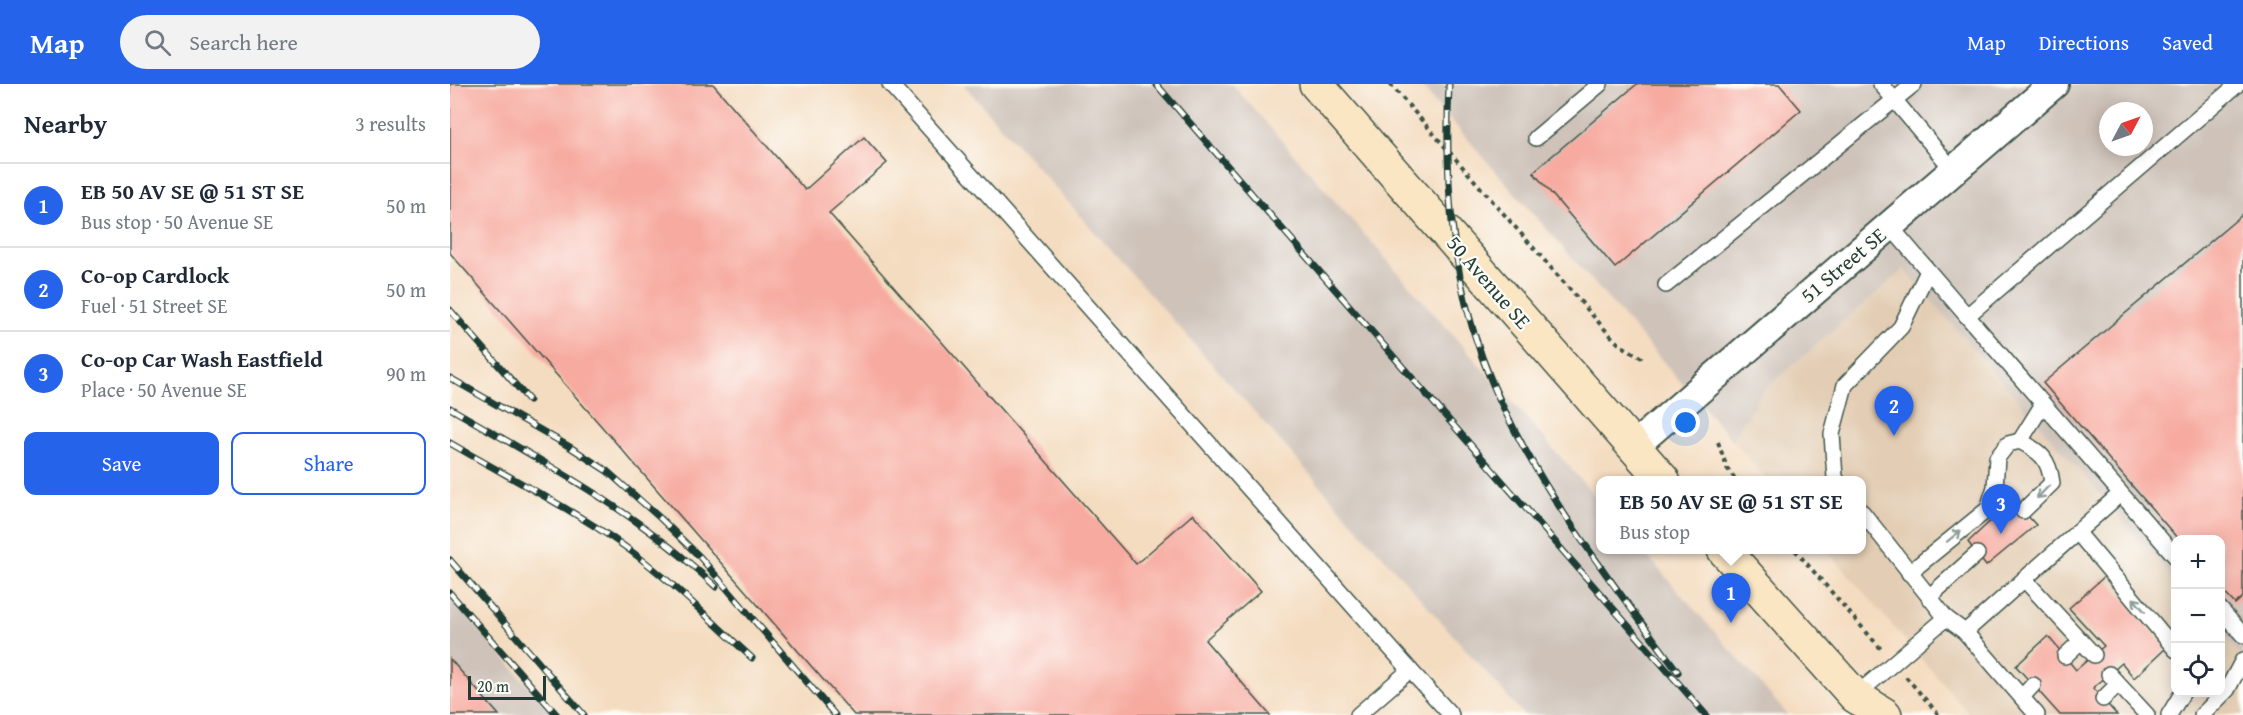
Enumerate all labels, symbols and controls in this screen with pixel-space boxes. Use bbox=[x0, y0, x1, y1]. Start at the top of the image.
search box bbox=[120, 15, 540, 69]
text: Map bbox=[30, 22, 84, 63]
icon: search bbox=[141, 26, 174, 59]
text: Search here bbox=[189, 26, 298, 58]
text: Map bbox=[1967, 27, 2006, 58]
text: Directions bbox=[2039, 27, 2129, 58]
text: Saved bbox=[2162, 27, 2213, 58]
north arrow bbox=[2099, 102, 2153, 156]
text: Nearby bbox=[24, 104, 107, 143]
text: 3 results bbox=[355, 109, 426, 138]
text: EB 50 AV SE @ 51 ST SE bbox=[81, 175, 304, 207]
text: 1 bbox=[38, 191, 49, 220]
text: 50 m bbox=[386, 191, 426, 220]
text: Bus stop · 50 Avenue SE bbox=[81, 207, 273, 236]
street label: 51 Street SE bbox=[1793, 220, 1893, 310]
street label: 50 Avenue SE bbox=[1440, 228, 1539, 336]
text: Co-op Cardlock bbox=[81, 259, 229, 291]
text: 2 bbox=[38, 275, 49, 304]
text: 50 m bbox=[386, 275, 426, 304]
text: Fuel · 51 Street SE bbox=[81, 291, 227, 320]
text: Co-op Car Wash Eastfield bbox=[81, 343, 323, 375]
text: 3 bbox=[38, 359, 49, 388]
text: 90 m bbox=[386, 359, 426, 388]
text: Place · 50 Avenue SE bbox=[81, 375, 247, 404]
pin: 2 bbox=[1874, 386, 1914, 436]
your location bbox=[1671, 408, 1700, 437]
button: Save bbox=[24, 432, 219, 495]
button: Share bbox=[231, 432, 426, 495]
popup bbox=[1596, 476, 1866, 554]
pin: 3 bbox=[1982, 484, 2020, 534]
text: EB 50 AV SE @ 51 ST SE bbox=[1620, 485, 1842, 517]
one-way arrow bbox=[2036, 485, 2050, 500]
text: Bus stop bbox=[1620, 517, 1690, 546]
one-way arrow bbox=[1946, 530, 1962, 543]
map controls bbox=[2171, 535, 2225, 697]
button: + bbox=[2171, 535, 2225, 589]
pin: 1 bbox=[1712, 574, 1750, 623]
button: − bbox=[2171, 589, 2225, 643]
one-way arrow bbox=[2132, 597, 2145, 613]
button: locate bbox=[2171, 643, 2225, 697]
scale bar bbox=[468, 673, 546, 700]
text: 20 m bbox=[477, 674, 509, 698]

